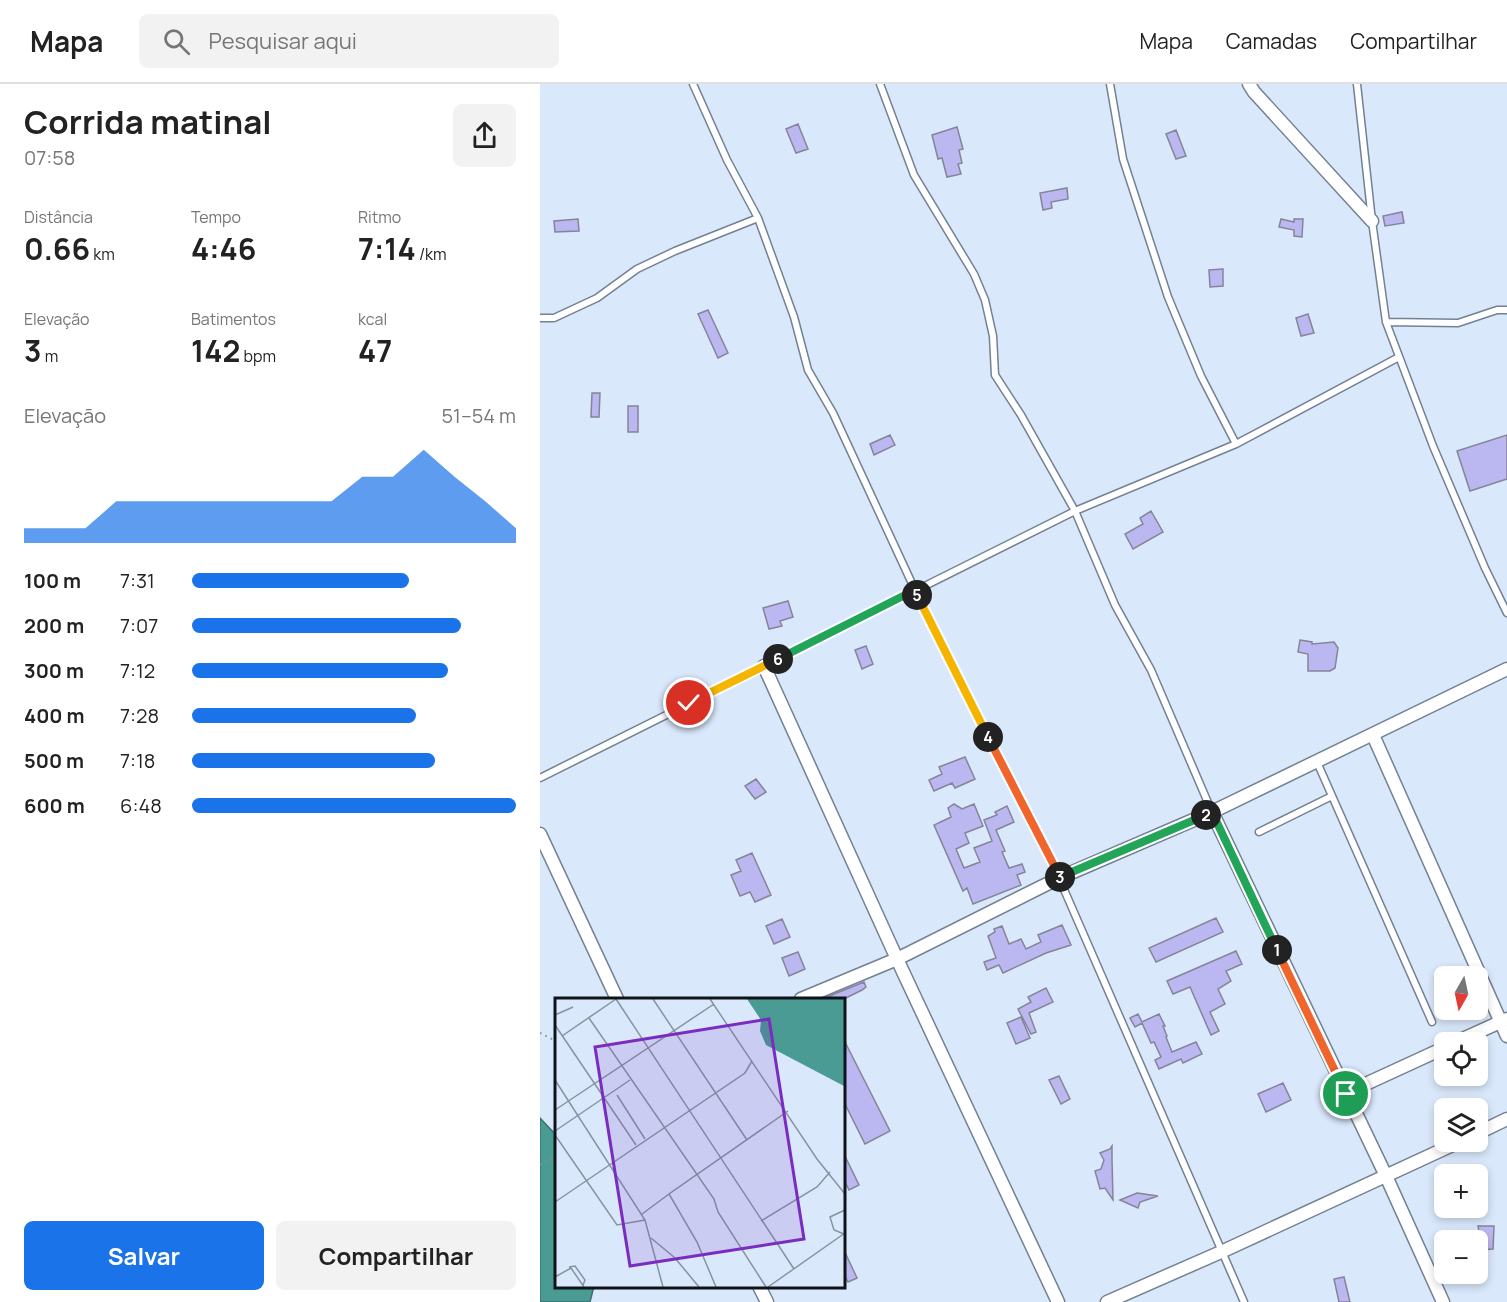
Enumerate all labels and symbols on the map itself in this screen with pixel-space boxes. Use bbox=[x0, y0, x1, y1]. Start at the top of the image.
pin: 5 bbox=[902, 580, 932, 610]
pin: 6 bbox=[763, 644, 793, 674]
pin bbox=[663, 677, 714, 728]
pin: 4 bbox=[973, 722, 1003, 752]
pin: 2 bbox=[1191, 800, 1221, 830]
pin: 3 bbox=[1045, 862, 1075, 892]
pin: 1 bbox=[1262, 935, 1292, 965]
north arrow bbox=[1434, 966, 1488, 1020]
inset map bbox=[555, 998, 844, 1287]
pin bbox=[1320, 1068, 1371, 1119]

